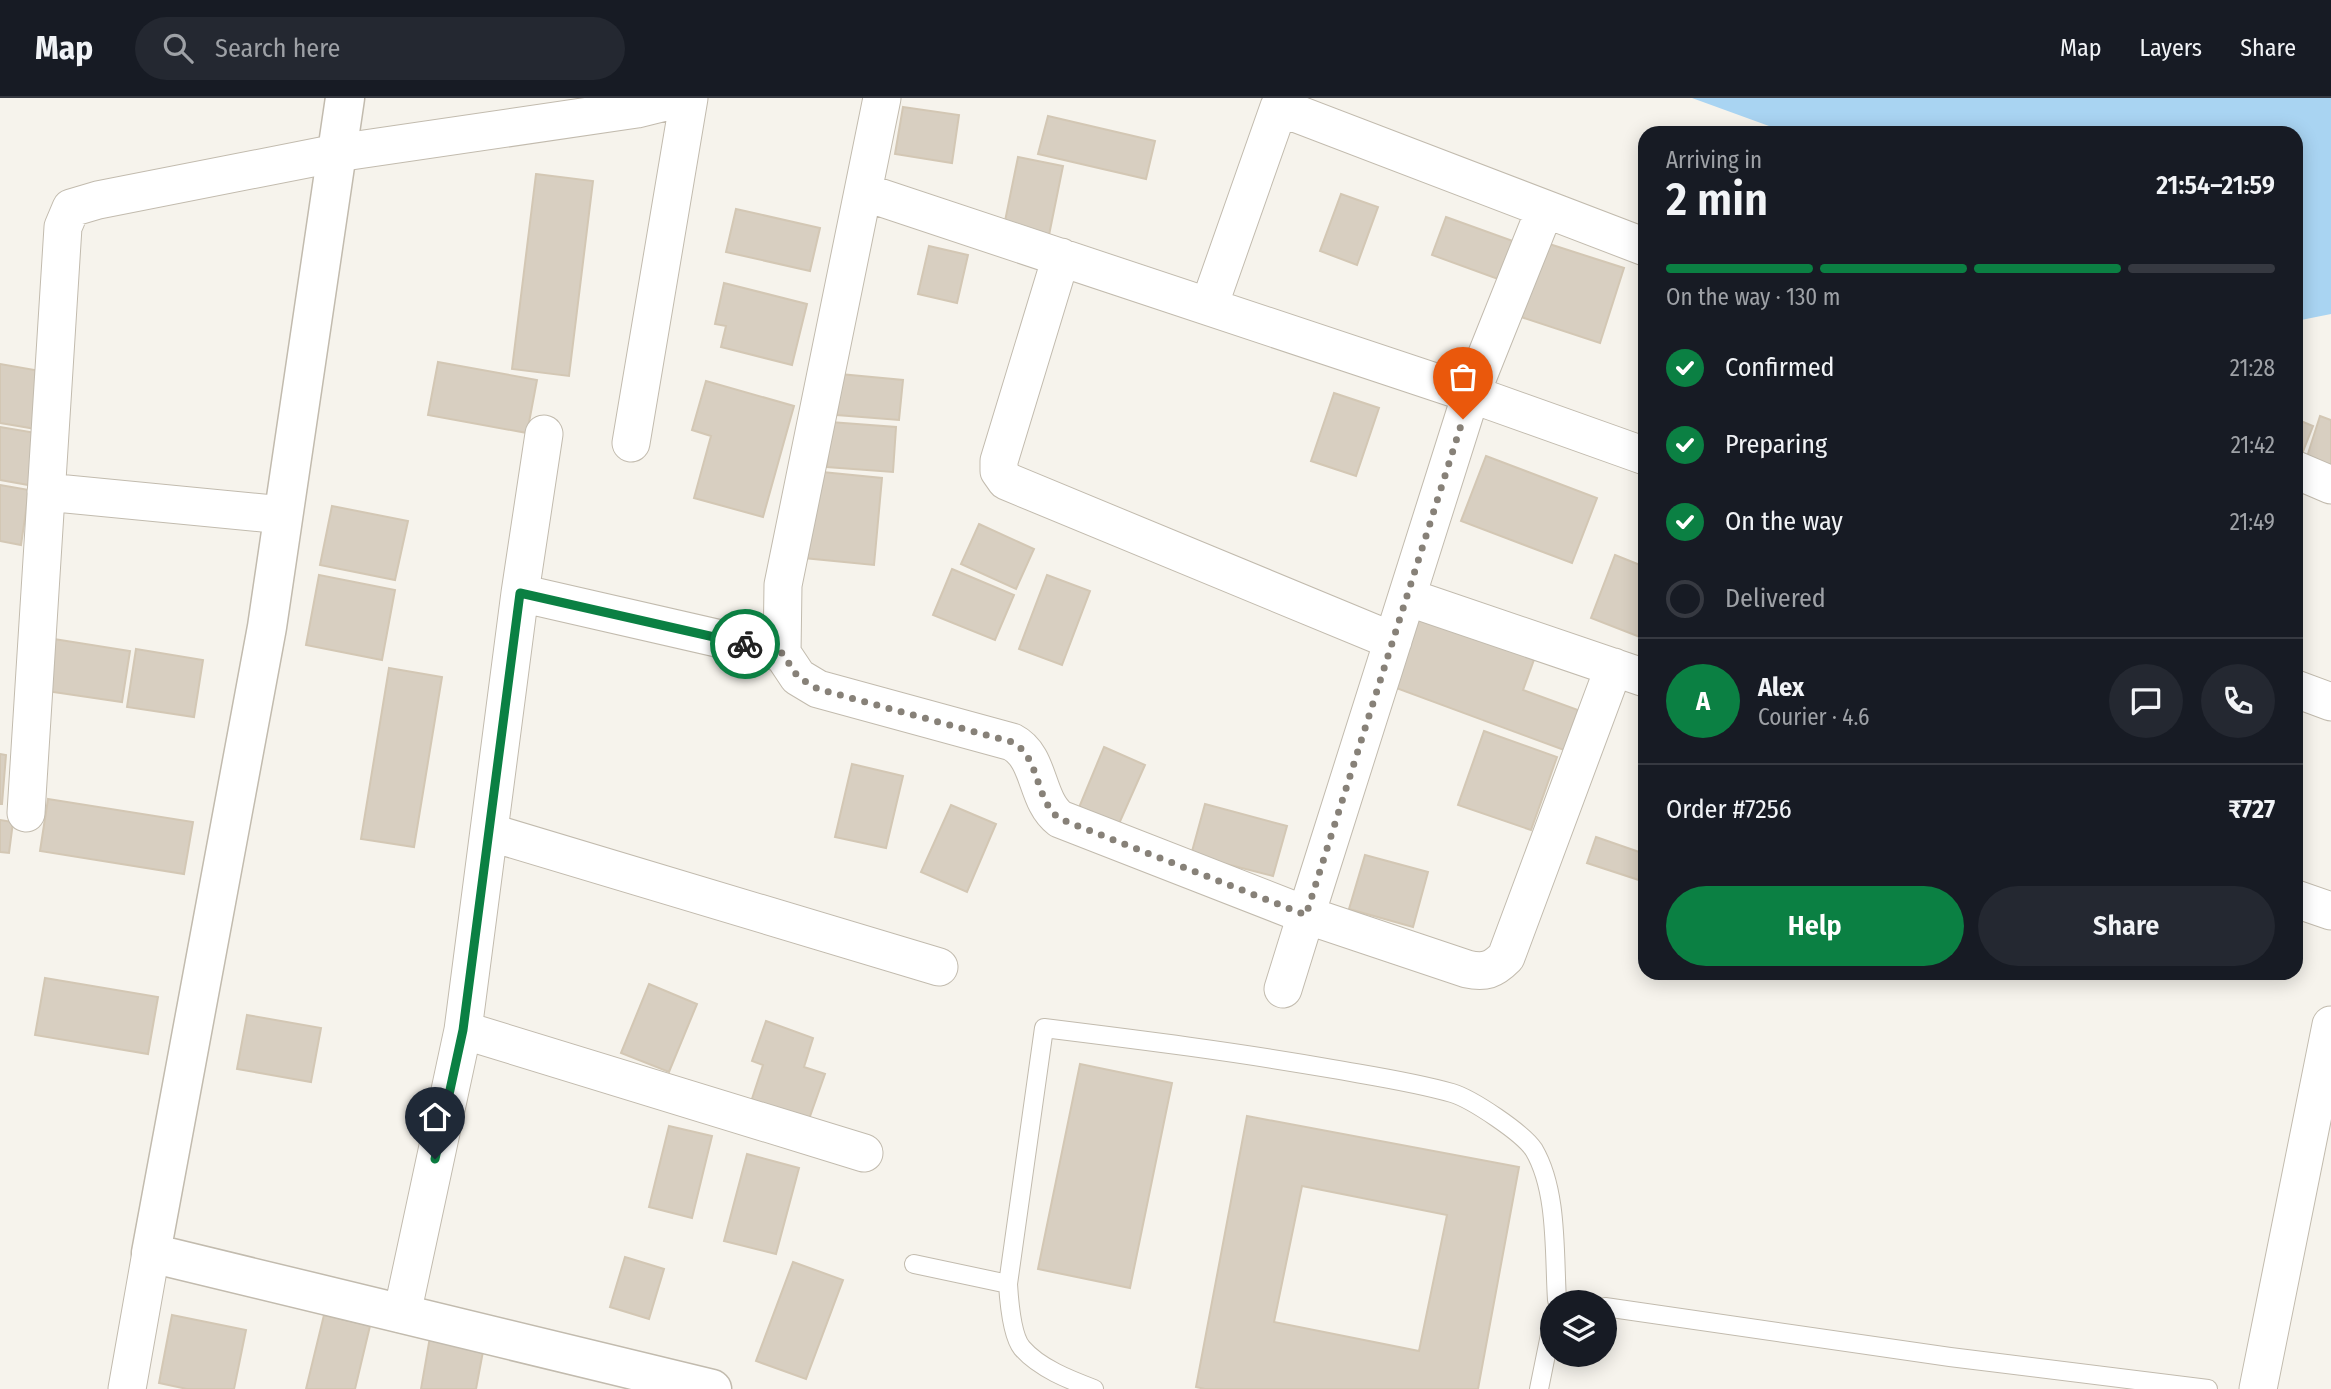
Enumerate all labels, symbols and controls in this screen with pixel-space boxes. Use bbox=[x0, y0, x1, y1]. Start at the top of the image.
search box bbox=[135, 17, 625, 80]
text: Map bbox=[35, 28, 93, 68]
icon: search bbox=[159, 29, 197, 67]
text: Search here bbox=[215, 33, 340, 64]
text: Map bbox=[2060, 34, 2102, 62]
text: Layers bbox=[2140, 34, 2202, 62]
text: Share bbox=[2240, 34, 2296, 62]
text: Arriving in bbox=[1666, 146, 1762, 174]
text: 21:54–21:59 bbox=[2156, 170, 2275, 201]
text: 2 min bbox=[1666, 172, 1768, 227]
text: On the way · 130 m bbox=[1666, 283, 1840, 311]
pin bbox=[1433, 347, 1493, 419]
icon: check bbox=[1666, 349, 1704, 387]
text: Confirmed bbox=[1725, 352, 1835, 383]
text: 21:28 bbox=[2230, 354, 2275, 382]
icon: bag bbox=[1444, 358, 1482, 396]
icon: check bbox=[1666, 426, 1704, 464]
text: Preparing bbox=[1725, 429, 1827, 460]
text: 21:42 bbox=[2231, 431, 2275, 459]
icon: check bbox=[1666, 503, 1704, 541]
text: On the way bbox=[1725, 506, 1843, 537]
text: 21:49 bbox=[2230, 508, 2275, 536]
text: Delivered bbox=[1725, 583, 1826, 614]
courier bbox=[710, 609, 780, 679]
icon: bike bbox=[726, 625, 764, 663]
button: chat bbox=[2109, 664, 2183, 738]
button: phone bbox=[2201, 664, 2275, 738]
text: Alex bbox=[1758, 672, 1804, 703]
text: A bbox=[1696, 686, 1710, 717]
text: Courier · 4.6 bbox=[1758, 703, 1869, 731]
text: Order #7256 bbox=[1666, 794, 1792, 825]
text: ₹727 bbox=[2228, 794, 2275, 825]
button: Help bbox=[1666, 886, 1964, 966]
button: Share bbox=[1978, 886, 2275, 966]
pin bbox=[405, 1087, 465, 1159]
icon: home bbox=[416, 1098, 454, 1136]
map controls bbox=[1540, 1290, 1617, 1367]
button: layers bbox=[1540, 1290, 1617, 1367]

